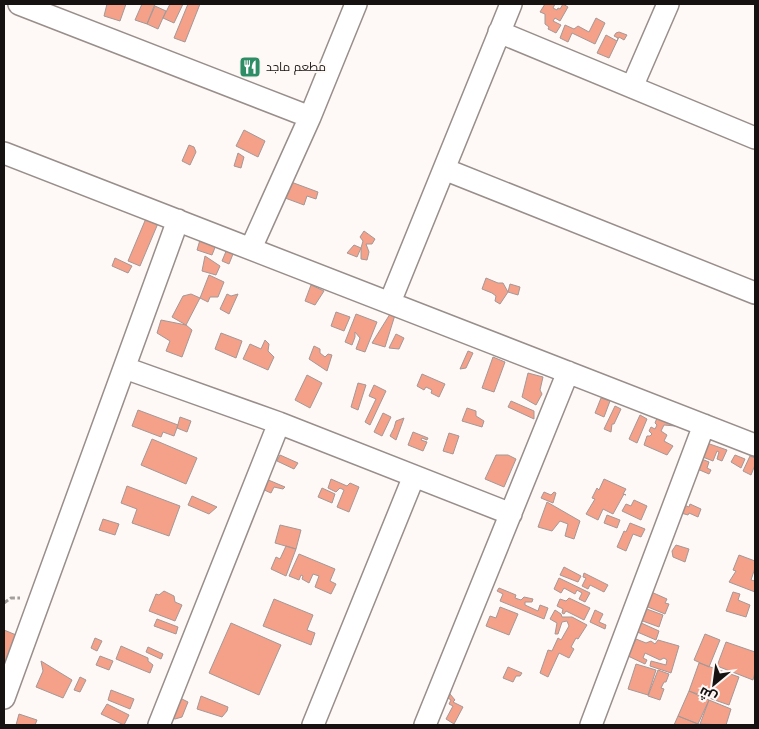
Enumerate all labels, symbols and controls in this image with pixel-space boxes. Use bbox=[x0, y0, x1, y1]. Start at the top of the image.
restaurant icon: مطعم ماجد bbox=[238, 55, 262, 79]
place label: مطعم ماجد bbox=[266, 60, 326, 75]
north arrow bbox=[689, 659, 739, 709]
text: ش bbox=[696, 683, 720, 707]

